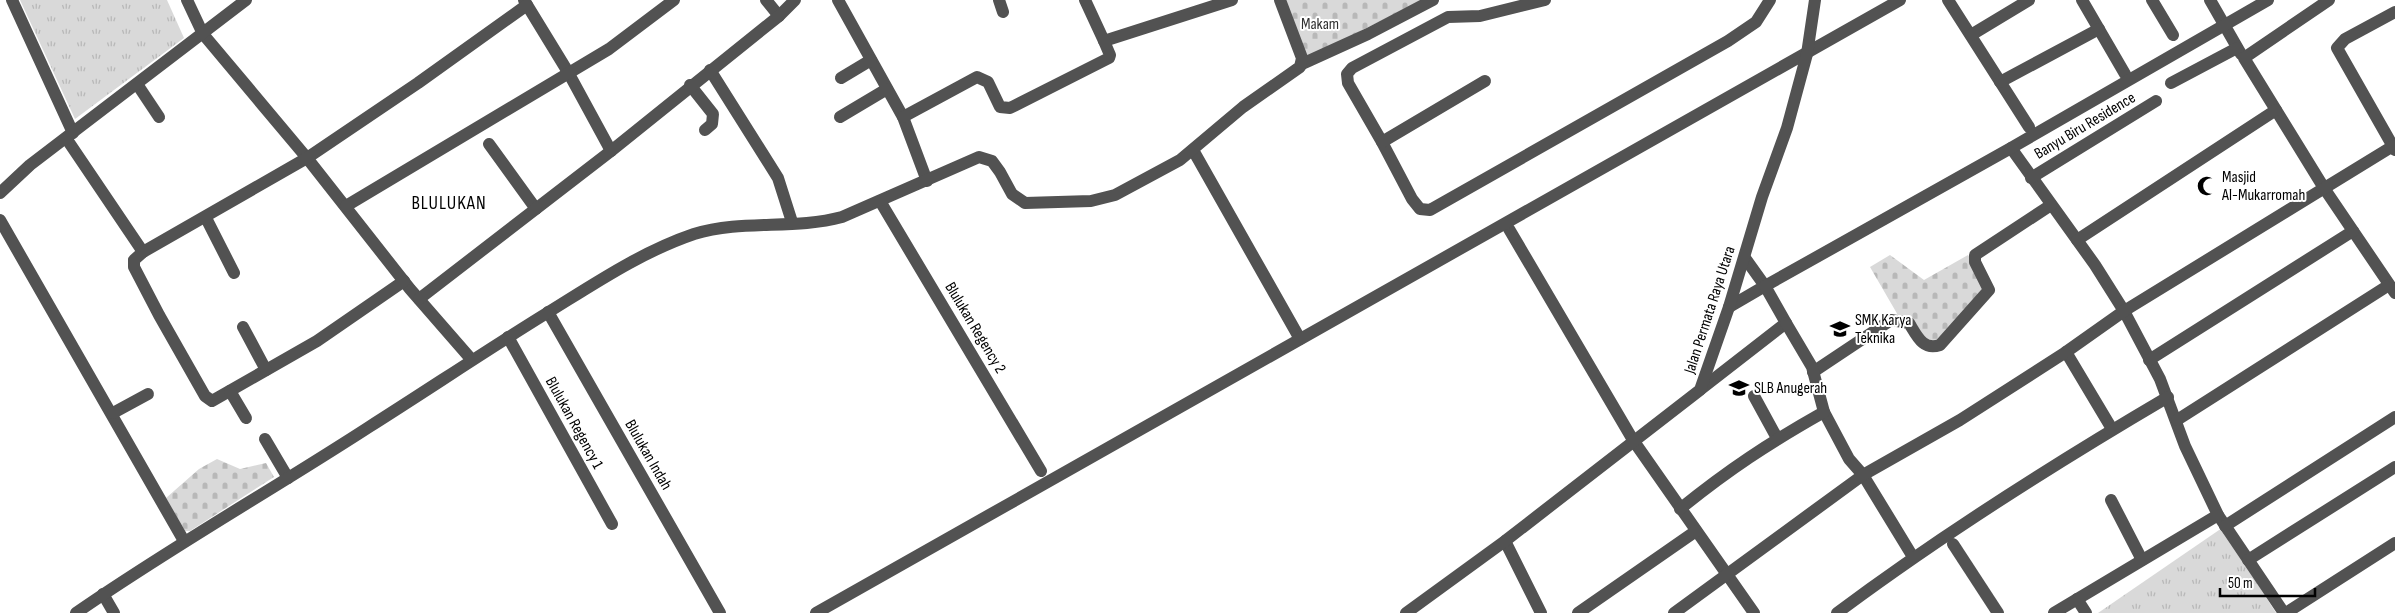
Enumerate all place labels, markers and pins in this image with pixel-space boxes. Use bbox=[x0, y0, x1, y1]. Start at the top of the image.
place label: Masjid Al-Mukarromah bbox=[2221, 168, 2305, 205]
mosque icon: Masjid Al-Mukarromah bbox=[2196, 175, 2218, 197]
place label: SMK Karya Teknika bbox=[1855, 311, 1911, 348]
school or university icon: SMK Karya Teknika bbox=[1829, 318, 1851, 340]
school or university icon: SLB Anugerah bbox=[1728, 377, 1750, 399]
place label: SLB Anugerah bbox=[1754, 379, 1827, 398]

